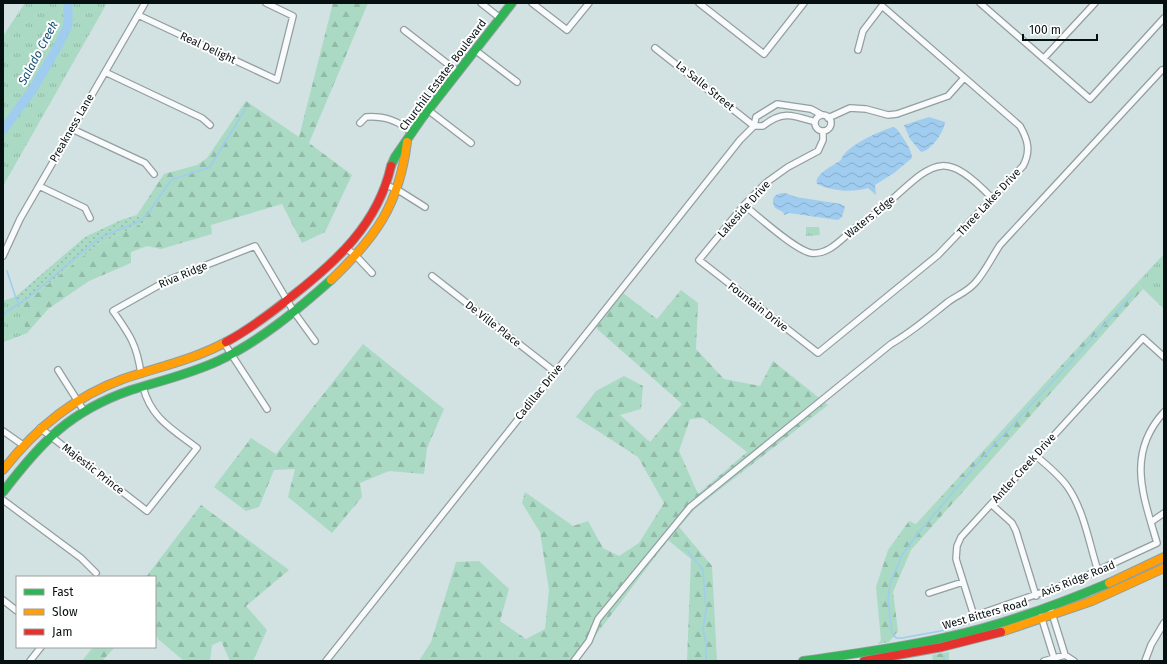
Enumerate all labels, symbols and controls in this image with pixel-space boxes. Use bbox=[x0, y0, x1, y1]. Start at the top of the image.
scale bar bbox=[1023, 16, 1097, 42]
street label: Churchill Estates Boulevard bbox=[397, 17, 489, 133]
water label: Salado Creek bbox=[15, 18, 61, 88]
text: 100 m bbox=[1029, 23, 1061, 37]
street label: Real Delight bbox=[178, 29, 238, 67]
street label: La Salle Street bbox=[673, 59, 737, 113]
street label: Preakness Lane bbox=[47, 91, 97, 165]
street label: Three Lakes Drive bbox=[954, 166, 1024, 238]
street label: Lakeside Drive bbox=[715, 178, 773, 240]
street label: Waters Edge bbox=[842, 193, 898, 241]
street label: Riva Ridge bbox=[157, 259, 209, 291]
street label: Fountain Drive bbox=[725, 280, 791, 334]
street label: De Ville Place bbox=[463, 298, 523, 350]
street label: Cadillac Drive bbox=[513, 361, 565, 423]
street label: Antler Creek Drive bbox=[989, 431, 1059, 505]
street label: Majestic Prince bbox=[59, 441, 127, 497]
street label: Axis Ridge Road bbox=[1039, 558, 1117, 600]
legend bbox=[16, 576, 156, 648]
text: Fast bbox=[52, 585, 74, 599]
street label: West Bitters Road bbox=[941, 596, 1029, 632]
text: Slow bbox=[52, 605, 78, 619]
text: Jam bbox=[52, 625, 72, 639]

